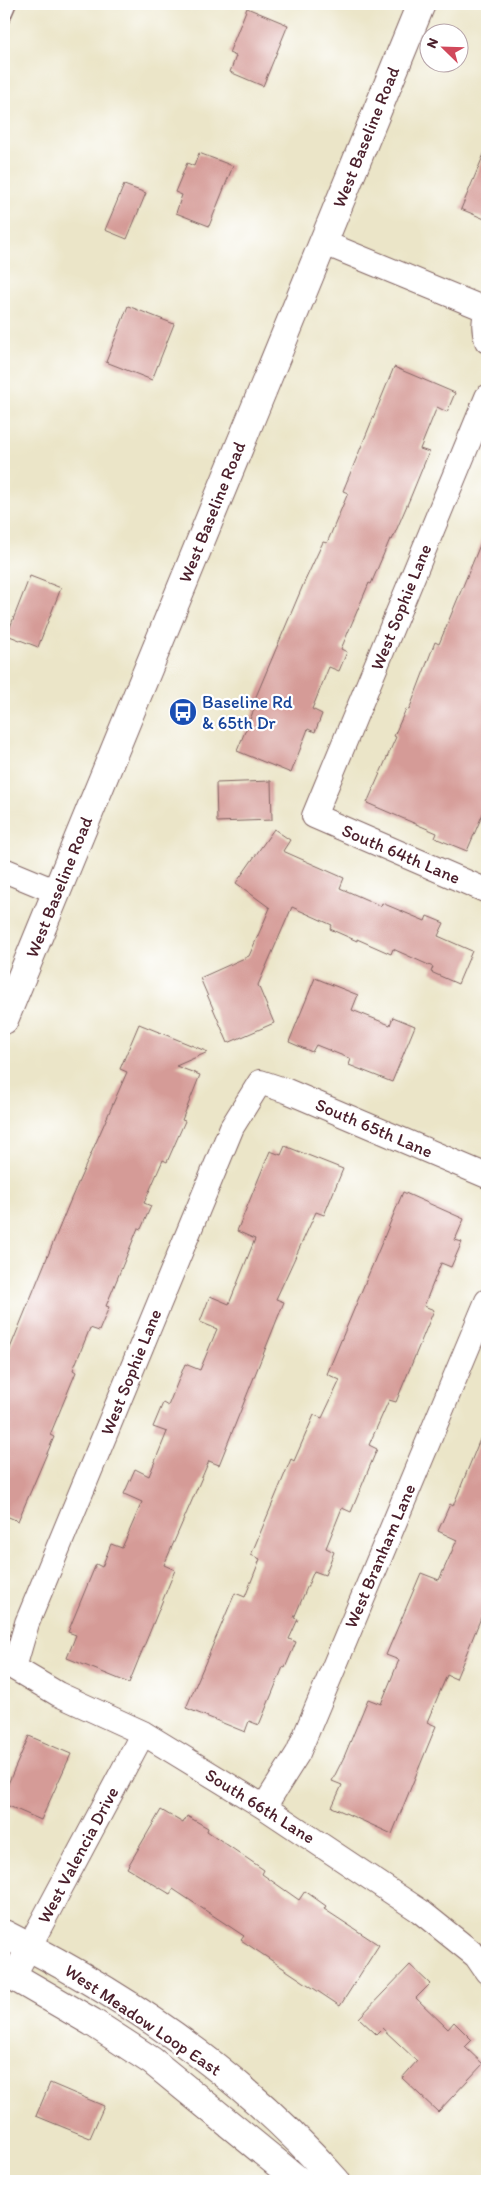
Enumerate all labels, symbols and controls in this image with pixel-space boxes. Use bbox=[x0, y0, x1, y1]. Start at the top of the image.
north arrow bbox=[418, 22, 468, 72]
text: N bbox=[423, 35, 442, 51]
street label: West Baseline Road bbox=[328, 63, 404, 211]
street label: West Baseline Road bbox=[174, 438, 250, 586]
street label: West Sophie Lane bbox=[366, 541, 436, 673]
place label: Baseline Rd & 65th Dr bbox=[202, 691, 293, 734]
bus stop icon: Baseline Rd & 65th Dr bbox=[168, 697, 198, 727]
street label: West Baseline Road bbox=[21, 813, 97, 961]
street label: South 64th Lane bbox=[338, 819, 464, 889]
street label: South 65th Lane bbox=[312, 1093, 436, 1163]
street label: West Sophie Lane bbox=[96, 1306, 166, 1438]
street label: West Branham Lane bbox=[340, 1481, 420, 1631]
street label: South 66th Lane bbox=[201, 1763, 319, 1849]
street label: West Valencia Drive bbox=[33, 1783, 123, 1927]
street label: West Meadow Loop East bbox=[60, 1959, 226, 2081]

